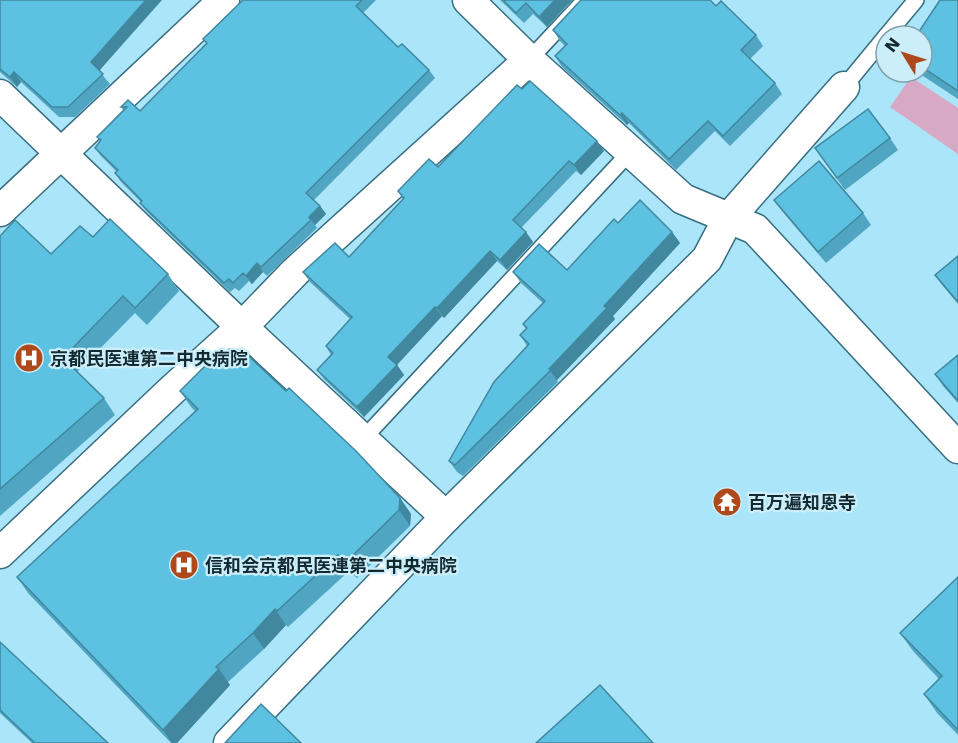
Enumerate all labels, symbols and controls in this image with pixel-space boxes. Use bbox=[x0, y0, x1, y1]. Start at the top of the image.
north arrow bbox=[874, 24, 934, 84]
text: N bbox=[881, 34, 904, 56]
hospital icon: 京都民医連第二中央病院 bbox=[13, 342, 45, 374]
place label: 京都民医連第二中央病院 bbox=[50, 348, 248, 369]
temple icon: 百万遍知恩寺 bbox=[711, 486, 743, 518]
place label: 百万遍知恩寺 bbox=[748, 492, 856, 513]
hospital icon: 信和会京都民医連第二中央病院 bbox=[168, 549, 200, 581]
place label: 信和会京都民医連第二中央病院 bbox=[205, 555, 457, 576]

